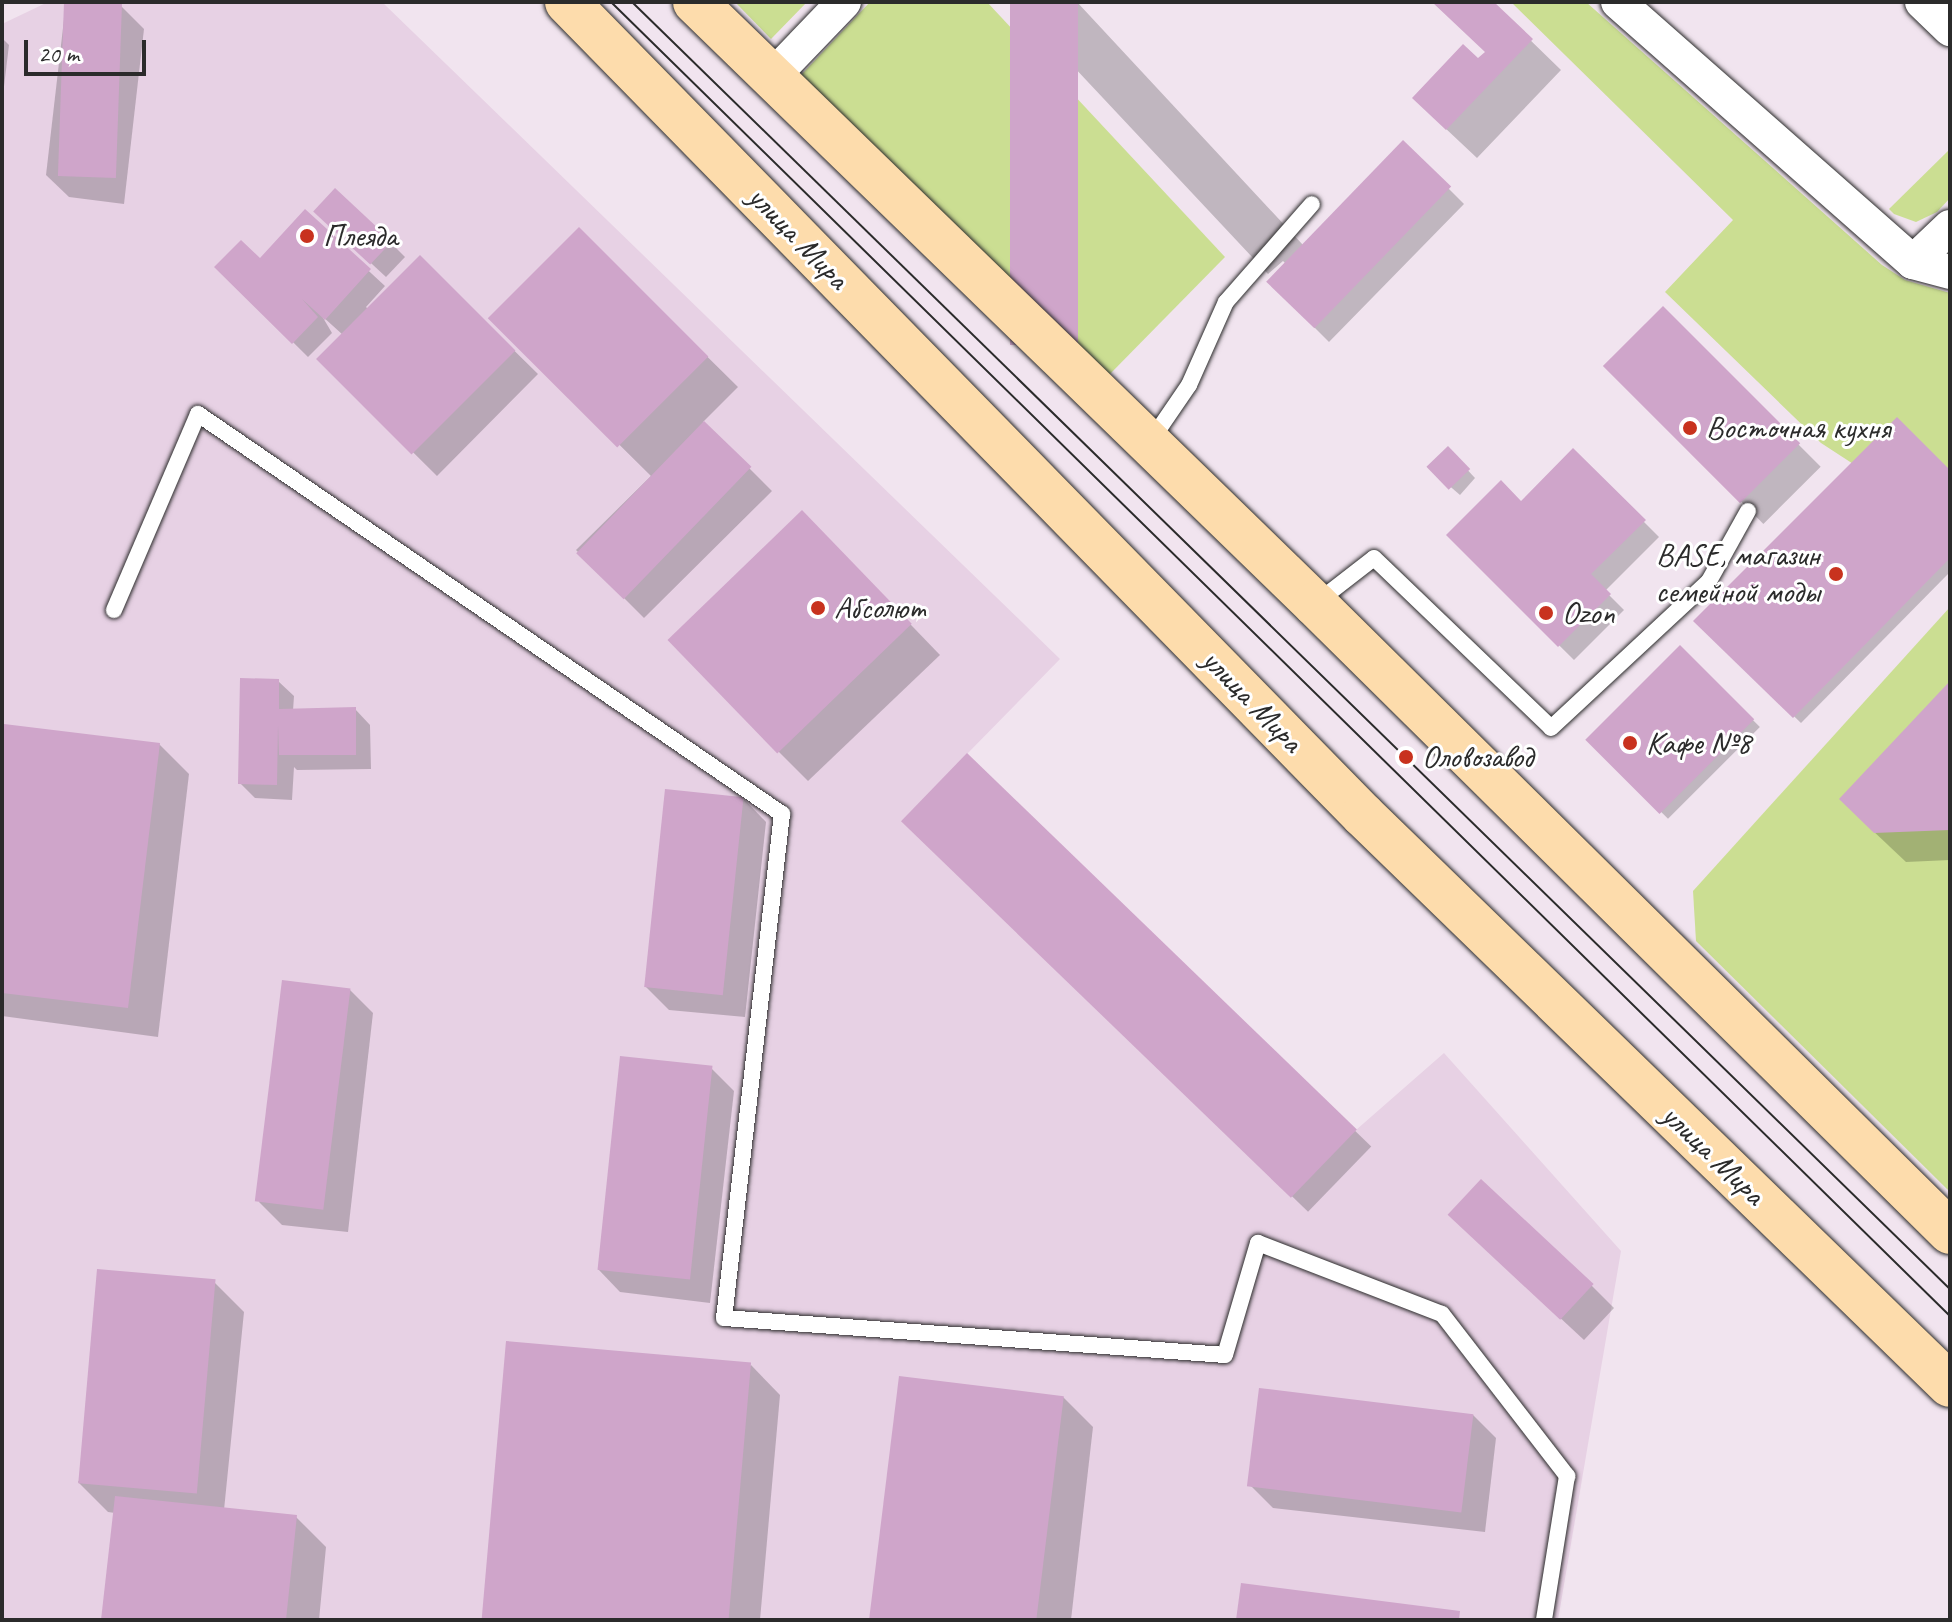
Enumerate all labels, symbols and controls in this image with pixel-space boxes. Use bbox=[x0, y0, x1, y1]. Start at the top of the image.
scale bar bbox=[28, 24, 150, 74]
text: 20 m bbox=[38, 39, 79, 69]
street label: улица Мира bbox=[739, 178, 857, 298]
place label: Плеяда bbox=[323, 217, 397, 255]
marker: Плеяда bbox=[298, 227, 316, 245]
place label: Восточная кухня bbox=[1706, 409, 1889, 447]
marker: Восточная кухня bbox=[1681, 419, 1699, 437]
place label: BASE, магазин семейной моды bbox=[1656, 537, 1820, 612]
marker: BASE, магазин семейной моды bbox=[1827, 565, 1845, 583]
place label: Абсолют bbox=[834, 589, 924, 627]
place label: Ozon bbox=[1562, 594, 1615, 632]
marker: Абсолют bbox=[809, 599, 827, 617]
marker: Ozon bbox=[1537, 604, 1555, 622]
street label: улица Мира bbox=[1193, 641, 1311, 761]
place label: Кафе №8 bbox=[1646, 724, 1751, 762]
marker: Кафе №8 bbox=[1621, 734, 1639, 752]
place label: Оловозавод bbox=[1422, 738, 1533, 776]
marker: Оловозавод bbox=[1397, 748, 1415, 766]
street label: улица Мира bbox=[1653, 1096, 1773, 1214]

